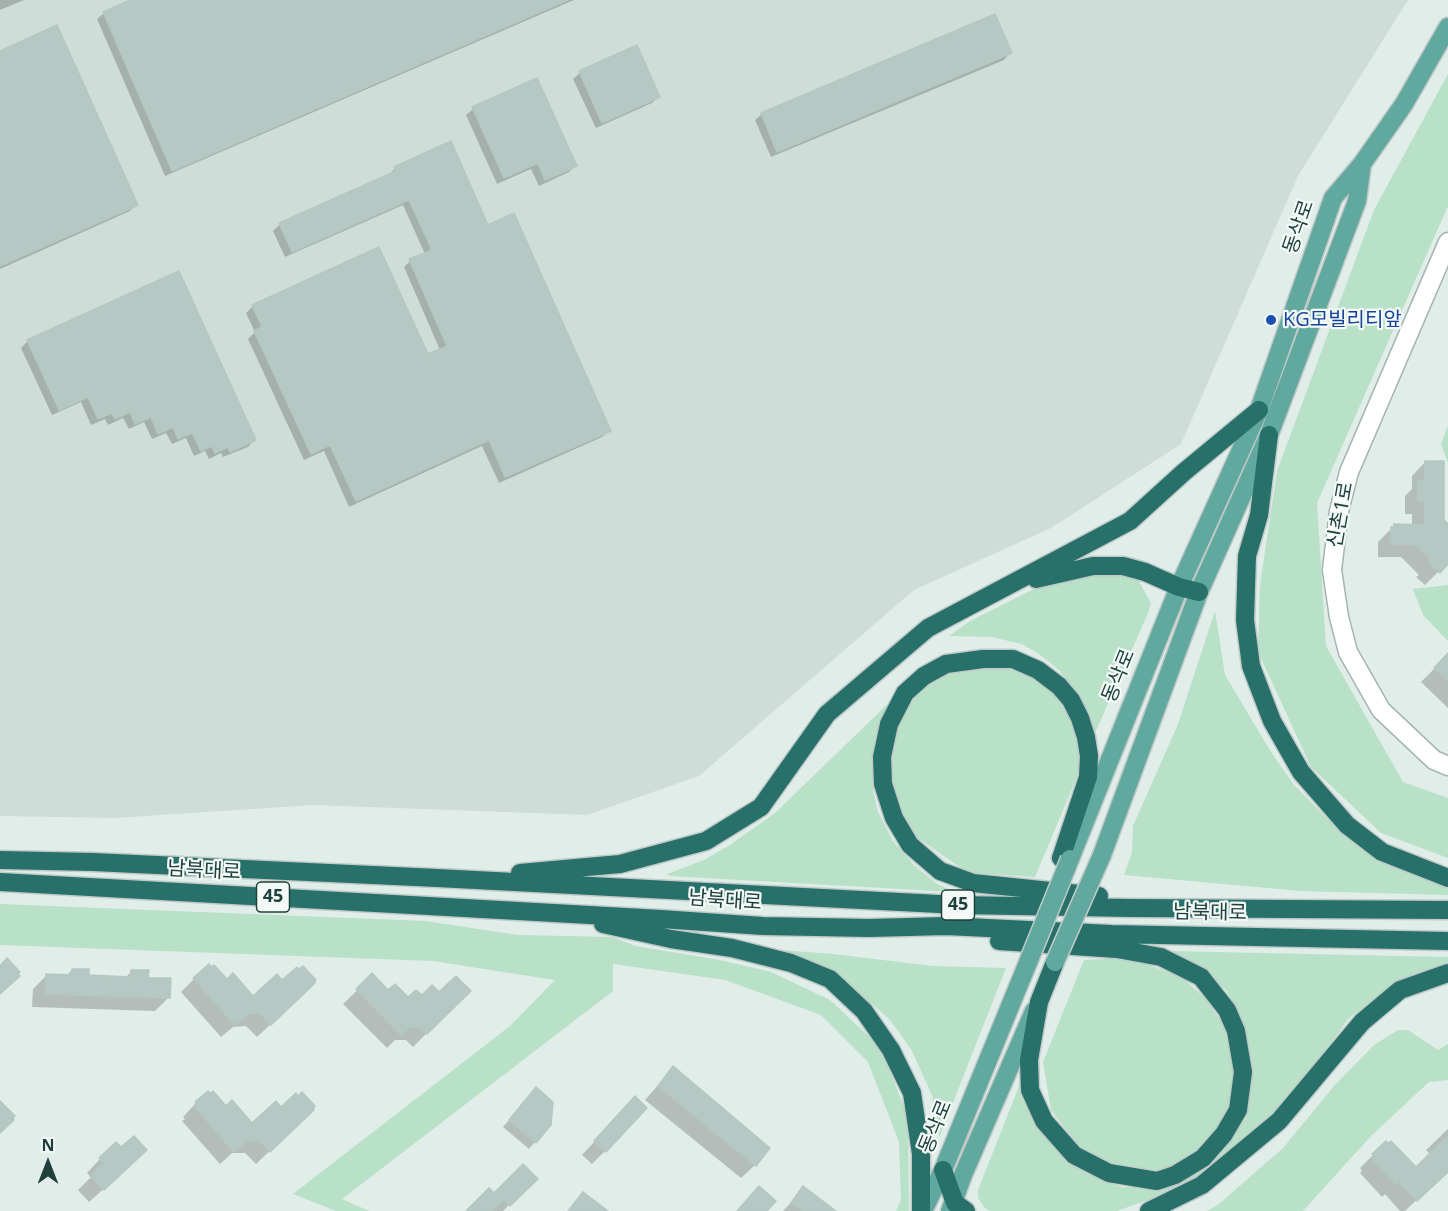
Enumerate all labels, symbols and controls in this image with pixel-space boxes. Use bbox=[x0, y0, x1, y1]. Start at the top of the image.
street label: 동삭로 bbox=[1279, 197, 1319, 257]
place label: KG모빌리티앞 bbox=[1283, 308, 1402, 332]
marker: KG모빌리티앞 bbox=[1264, 313, 1278, 327]
street label: 신촌1로 bbox=[1323, 480, 1359, 550]
street label: 동삭로 bbox=[1098, 646, 1140, 706]
street label: 남북대로 bbox=[167, 857, 241, 885]
road number: 45 bbox=[256, 882, 290, 912]
street label: 남북대로 bbox=[687, 886, 763, 916]
road number: 45 bbox=[942, 890, 974, 920]
street label: 남북대로 bbox=[1173, 900, 1247, 926]
street label: 동삭로 bbox=[915, 1097, 957, 1157]
north arrow bbox=[18, 1133, 78, 1193]
text: N bbox=[41, 1134, 55, 1156]

